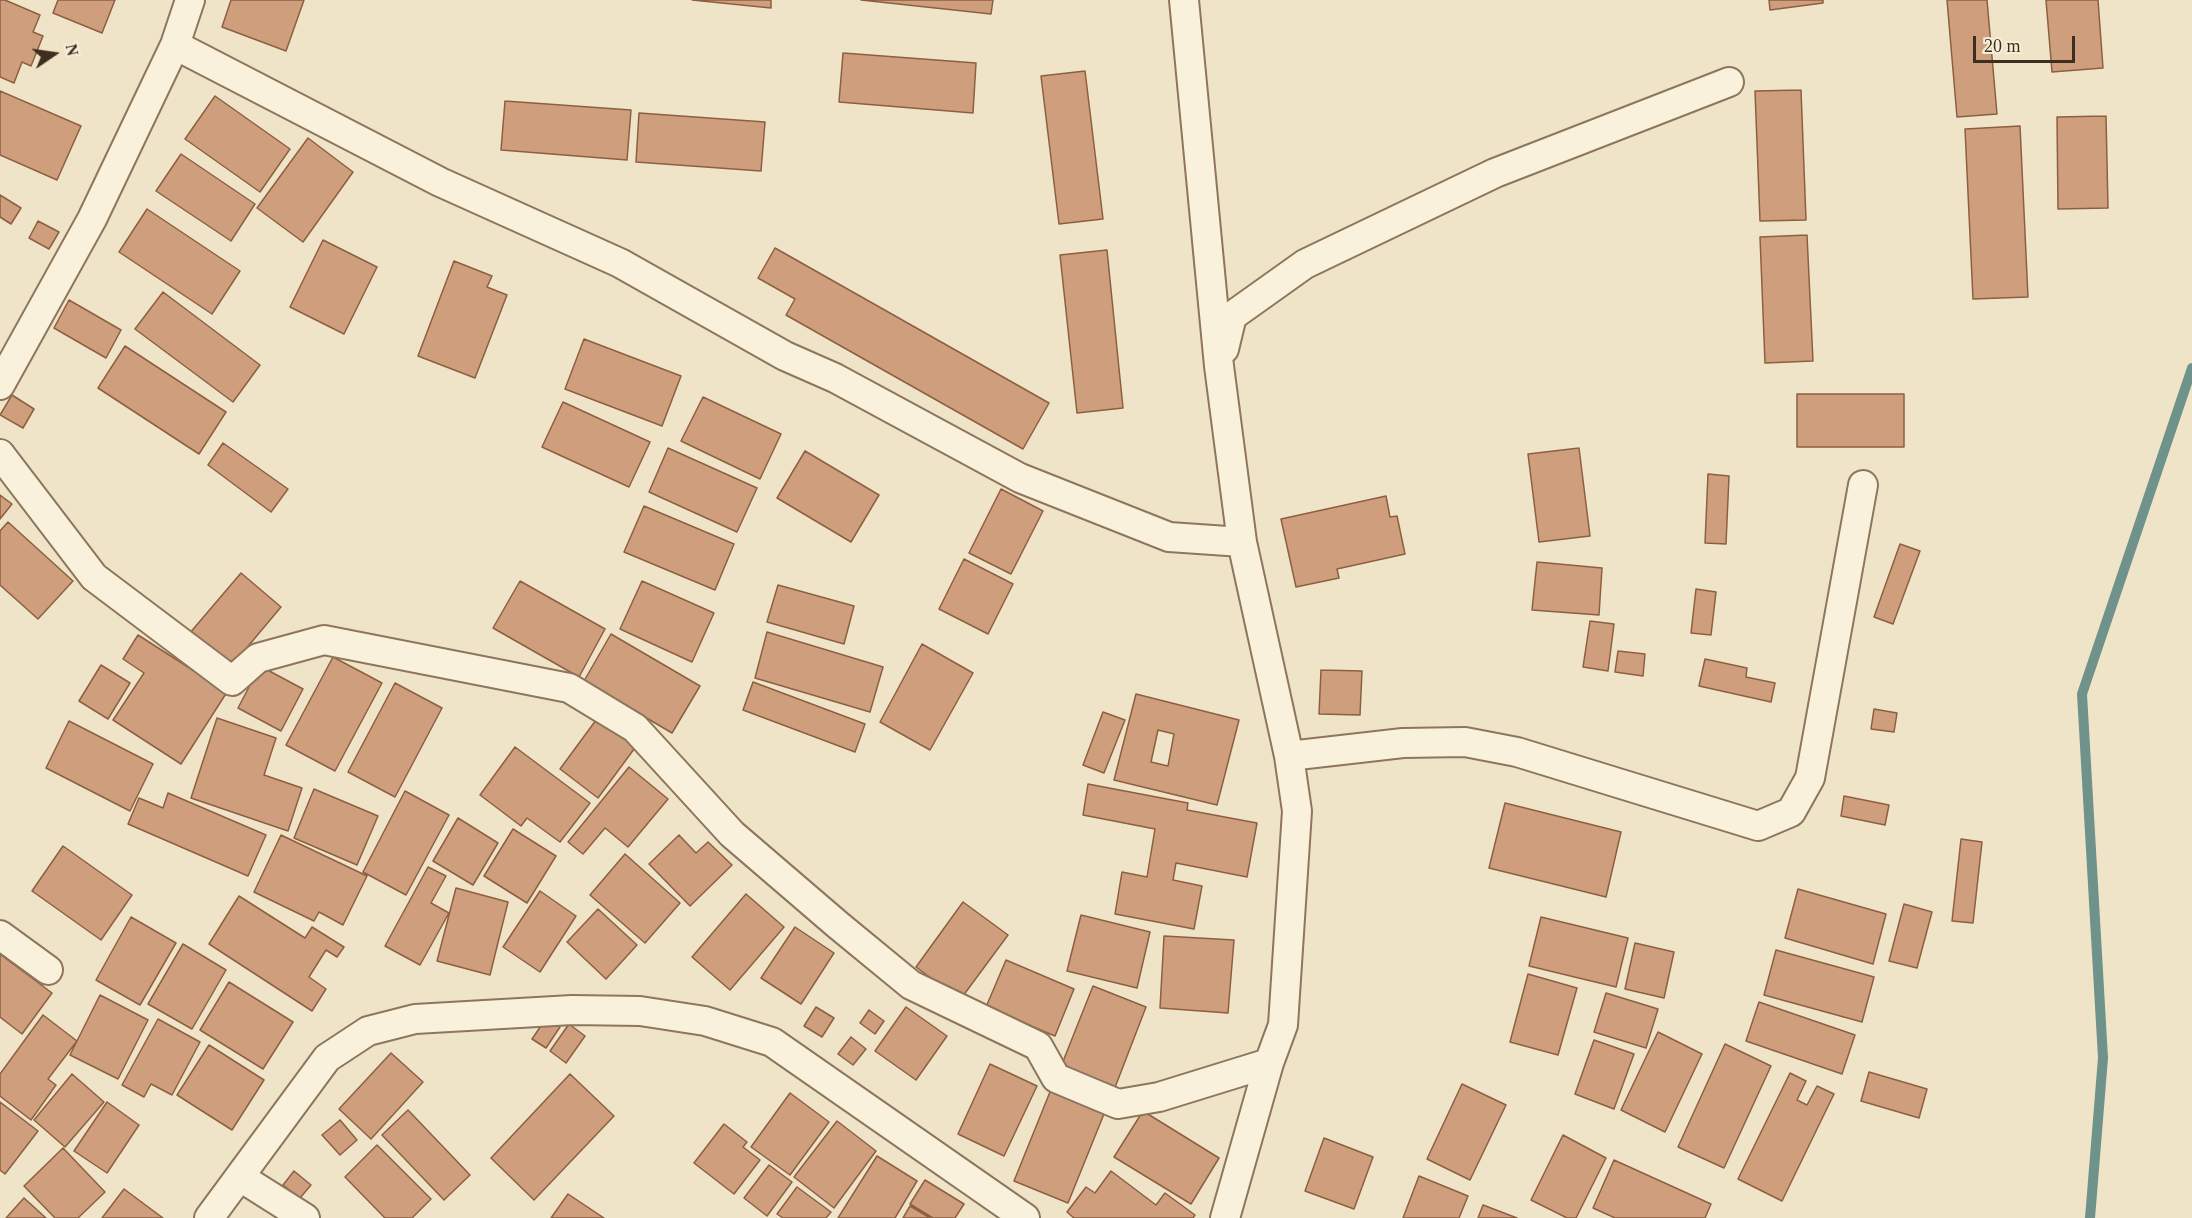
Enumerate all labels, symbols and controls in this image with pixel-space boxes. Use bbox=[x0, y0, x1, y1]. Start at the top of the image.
north arrow bbox=[24, 24, 84, 84]
scale bar bbox=[1976, 24, 2078, 62]
text: 20 m bbox=[1984, 36, 2021, 56]
text: N bbox=[62, 42, 82, 57]

